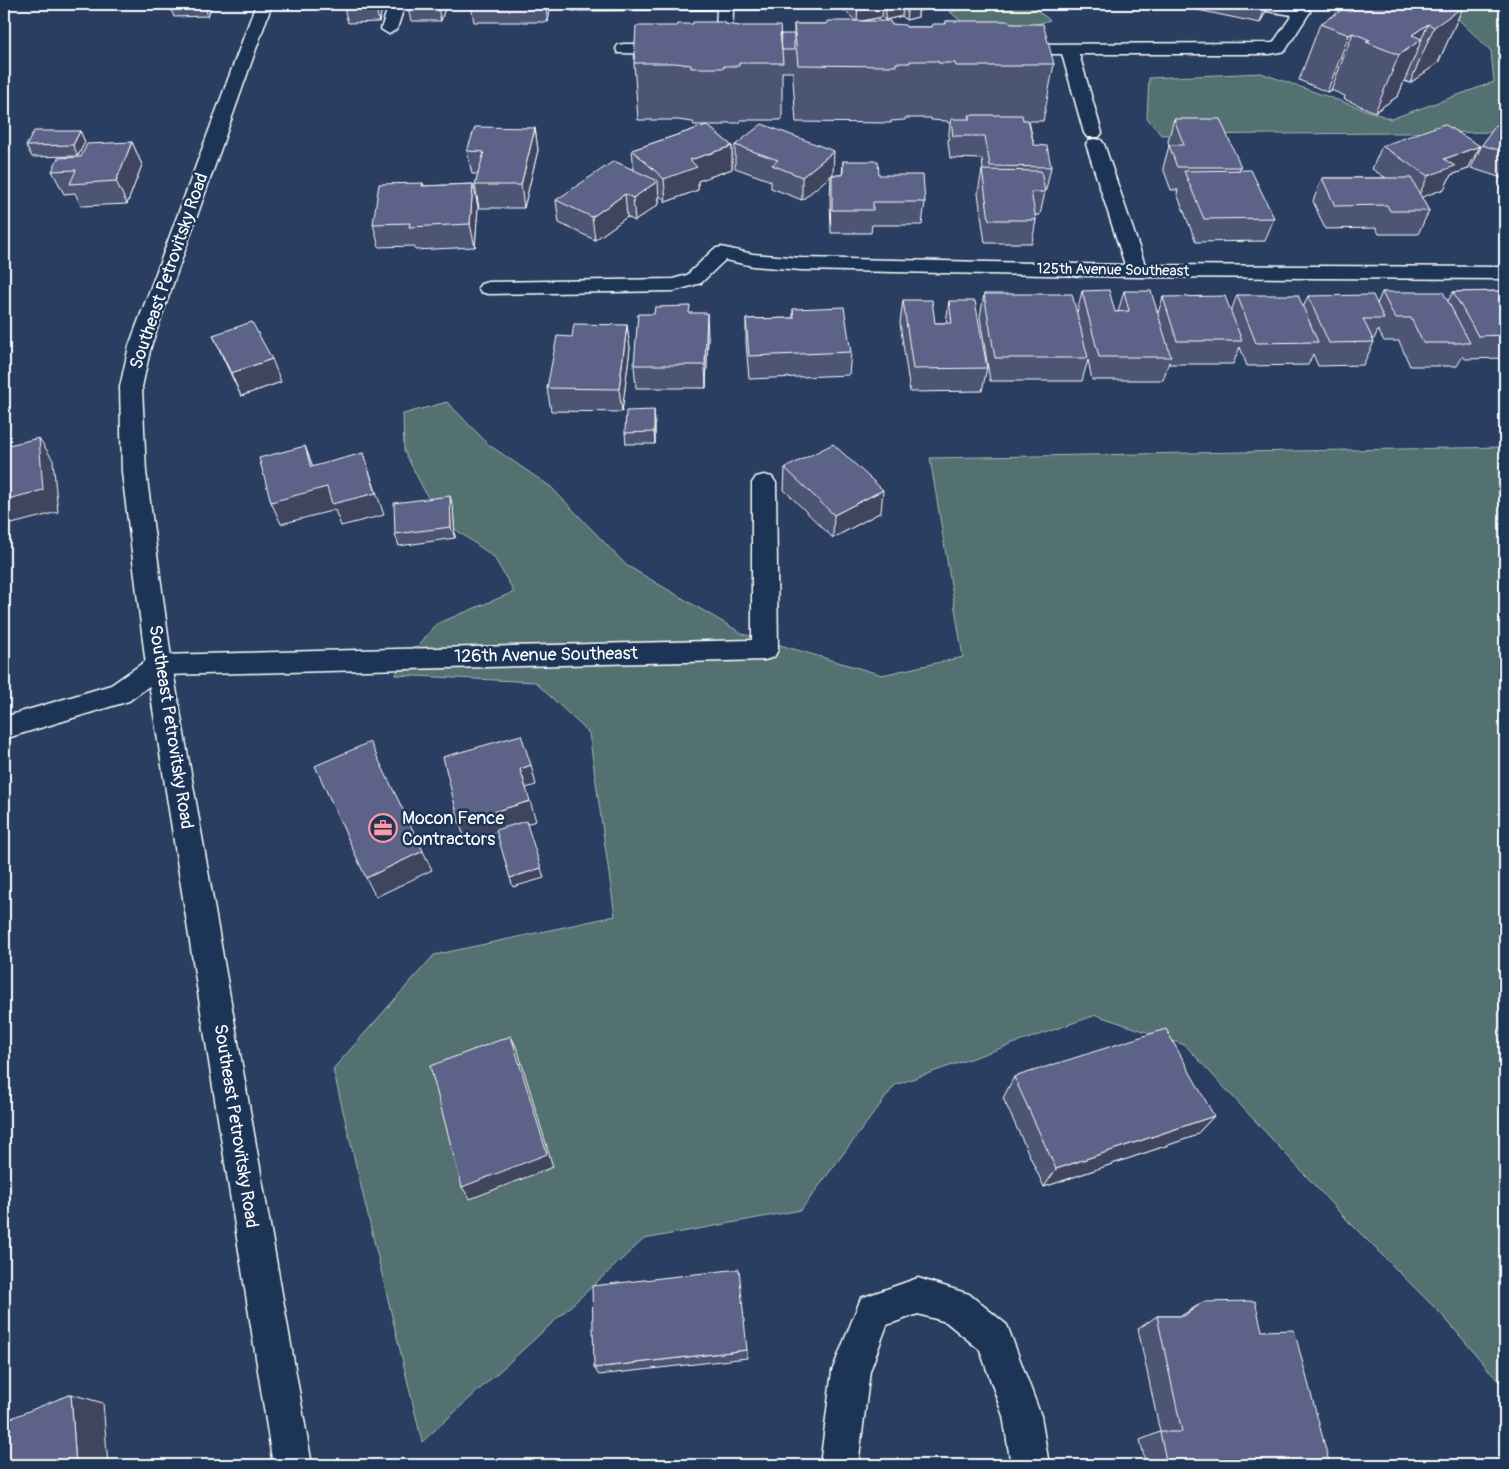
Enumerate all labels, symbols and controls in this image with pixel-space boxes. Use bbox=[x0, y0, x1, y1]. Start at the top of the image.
street label: Southeast Petrovitsky Road bbox=[125, 170, 213, 372]
street label: 125th Avenue Southeast bbox=[1037, 259, 1190, 281]
street label: Southeast Petrovitsky Road bbox=[144, 623, 198, 831]
street label: 126th Avenue Southeast bbox=[454, 642, 639, 668]
place label: Mocon Fence Contractors bbox=[402, 807, 504, 851]
office icon: Mocon Fence Contractors bbox=[368, 813, 398, 843]
street label: Southeast Petrovitsky Road bbox=[209, 1022, 263, 1230]

